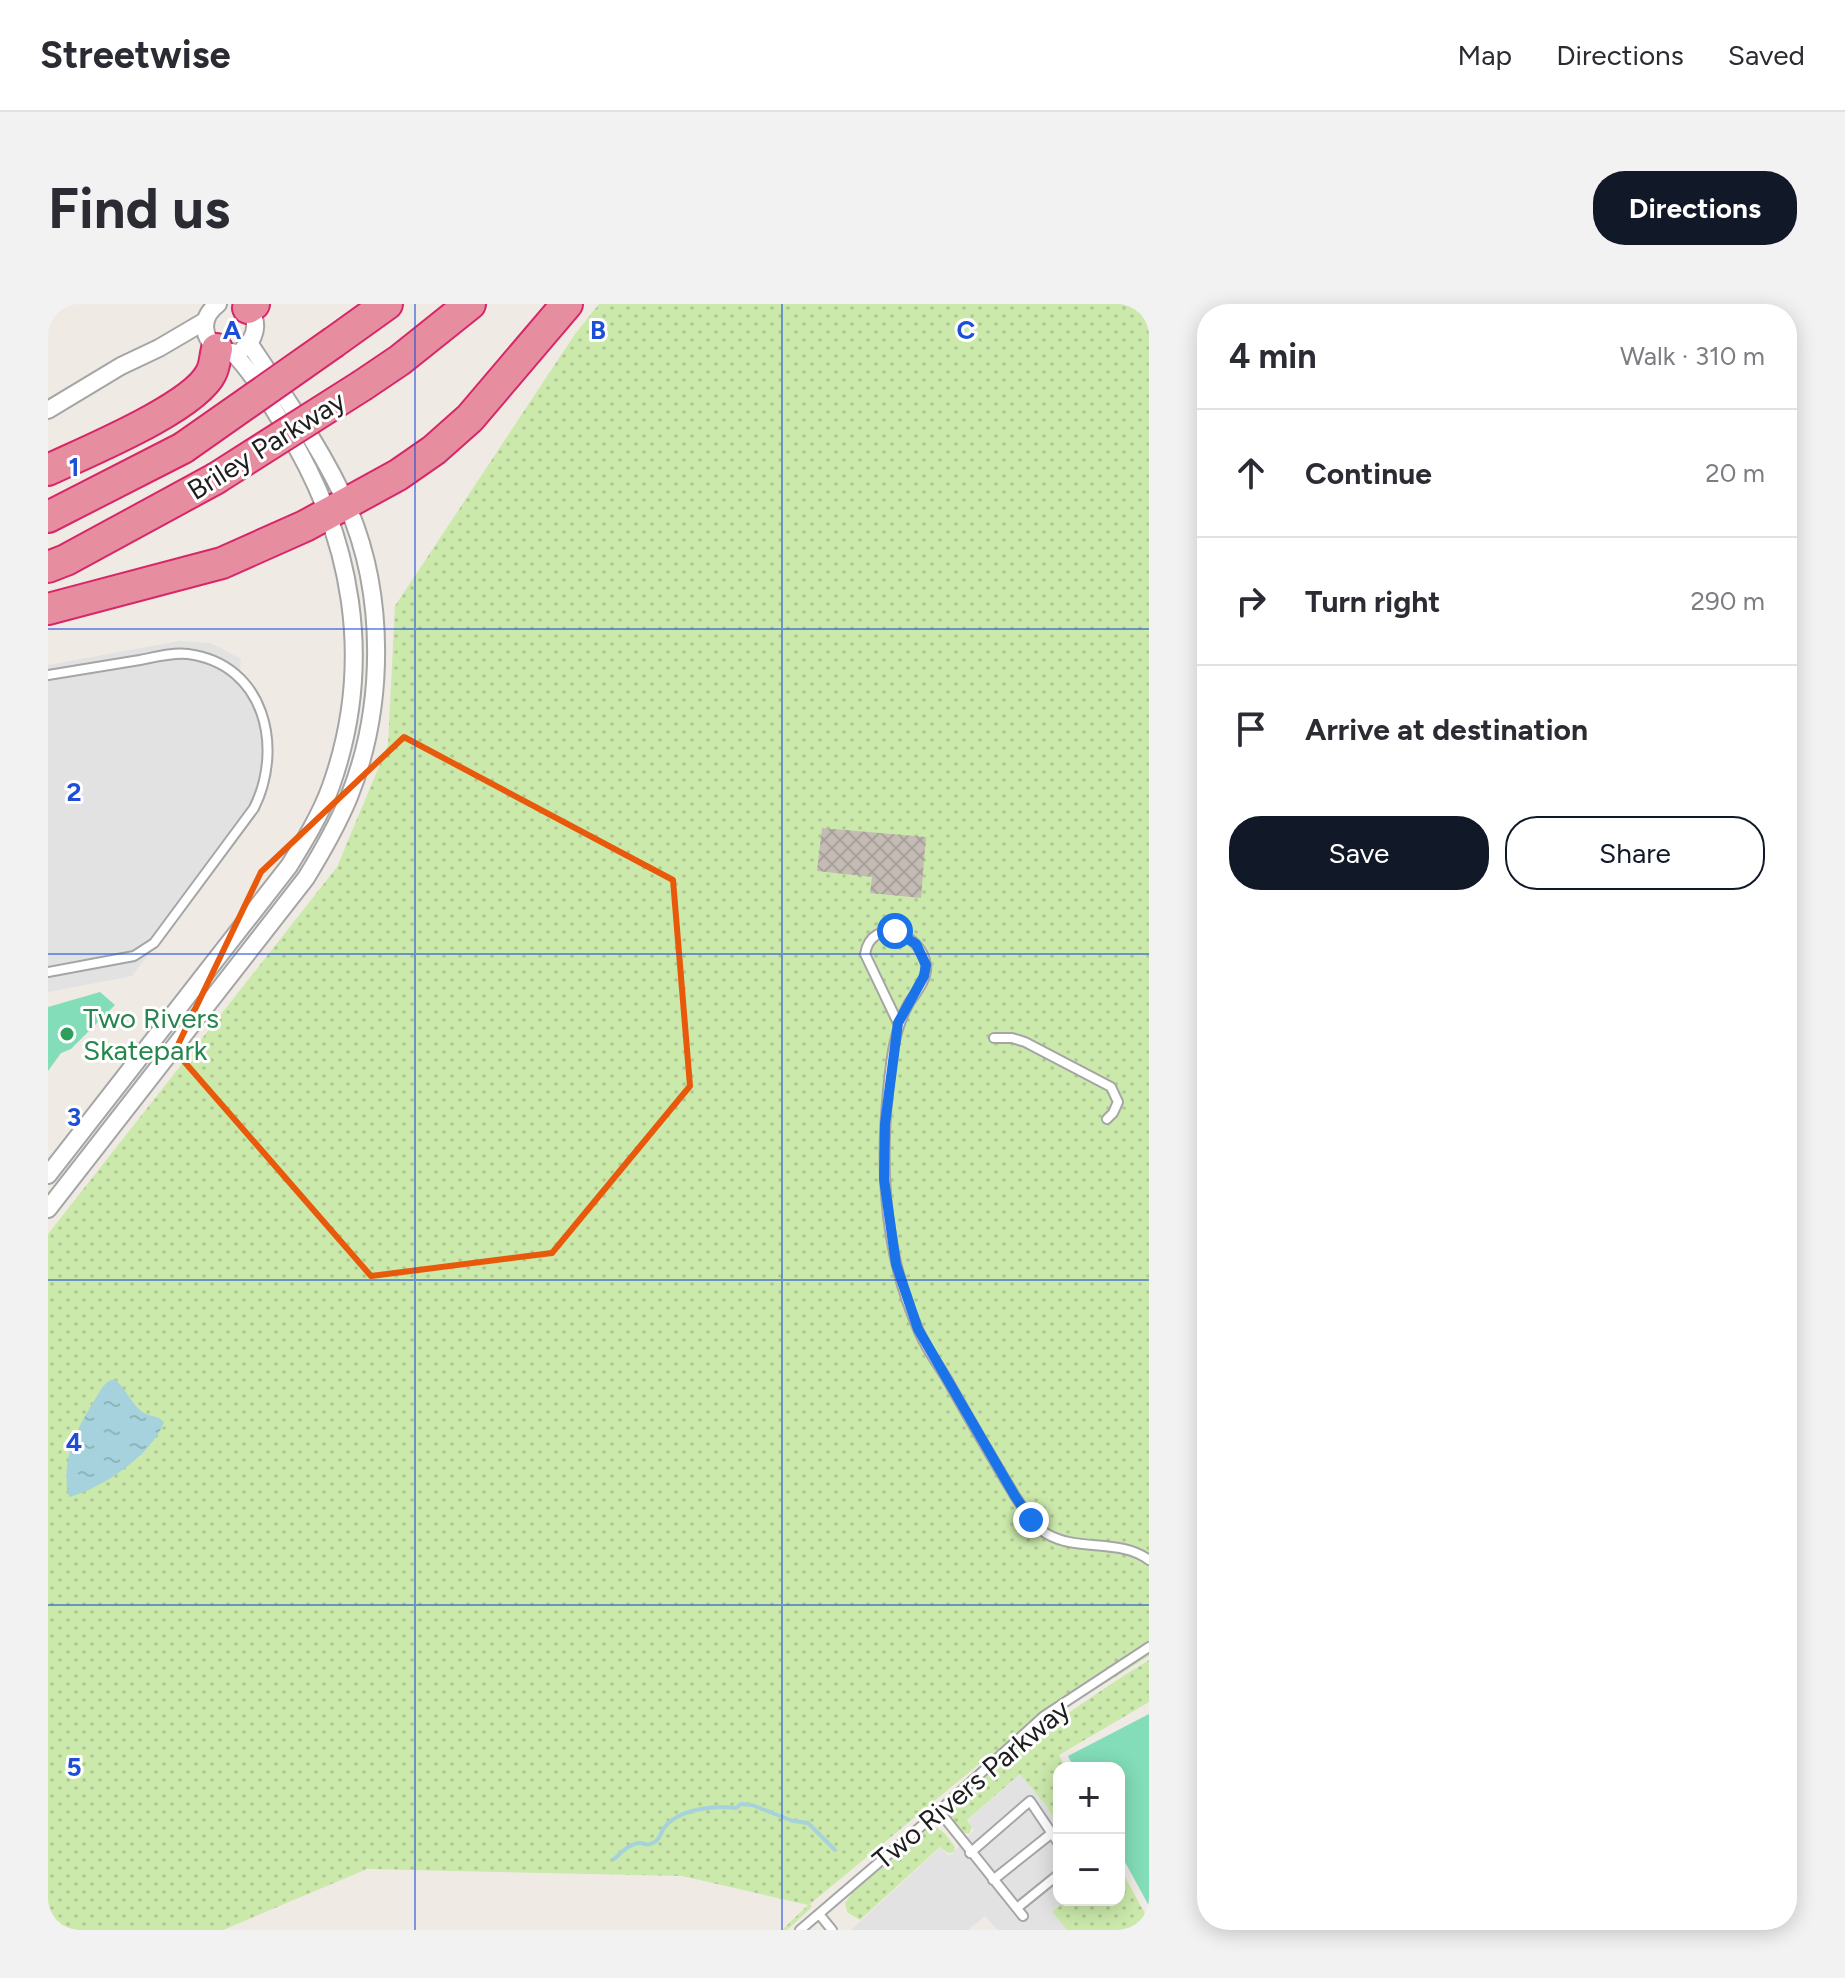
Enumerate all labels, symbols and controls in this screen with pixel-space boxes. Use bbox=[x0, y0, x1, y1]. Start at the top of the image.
text: Streetwise bbox=[40, 32, 231, 78]
text: Map bbox=[1458, 38, 1512, 72]
text: Directions bbox=[1556, 38, 1684, 72]
text: Saved bbox=[1728, 38, 1805, 72]
button: Directions bbox=[1593, 171, 1797, 245]
text: Find us bbox=[48, 175, 230, 242]
text: A bbox=[223, 314, 242, 346]
text: B bbox=[590, 314, 606, 346]
text: C bbox=[957, 314, 976, 346]
text: 4 min bbox=[1229, 336, 1316, 377]
text: Walk · 310 m bbox=[1620, 340, 1765, 372]
street label: Briley Parkway bbox=[181, 383, 351, 507]
text: 1 bbox=[69, 451, 79, 483]
icon: ahead bbox=[1229, 451, 1273, 495]
text: Continue bbox=[1305, 455, 1432, 492]
text: 20 m bbox=[1705, 457, 1765, 489]
icon: right bbox=[1229, 579, 1273, 623]
text: Turn right bbox=[1305, 583, 1440, 620]
text: 290 m bbox=[1691, 585, 1765, 617]
icon: arrive bbox=[1229, 707, 1273, 751]
text: Arrive at destination bbox=[1305, 711, 1588, 748]
text: 2 bbox=[66, 776, 82, 808]
button: Save bbox=[1229, 816, 1489, 890]
button: Share bbox=[1505, 816, 1765, 890]
route start bbox=[877, 913, 913, 949]
place label: Two Rivers Skatepark bbox=[83, 1001, 219, 1067]
marker: Two Rivers Skatepark bbox=[58, 1025, 76, 1043]
text: 3 bbox=[67, 1101, 81, 1133]
text: 4 bbox=[66, 1426, 82, 1458]
route end bbox=[1013, 1502, 1049, 1538]
street label: Two Rivers Parkway bbox=[866, 1692, 1077, 1876]
text: 5 bbox=[66, 1751, 82, 1783]
map controls bbox=[1053, 1762, 1125, 1906]
button: + bbox=[1053, 1762, 1125, 1834]
button: − bbox=[1053, 1834, 1125, 1906]

